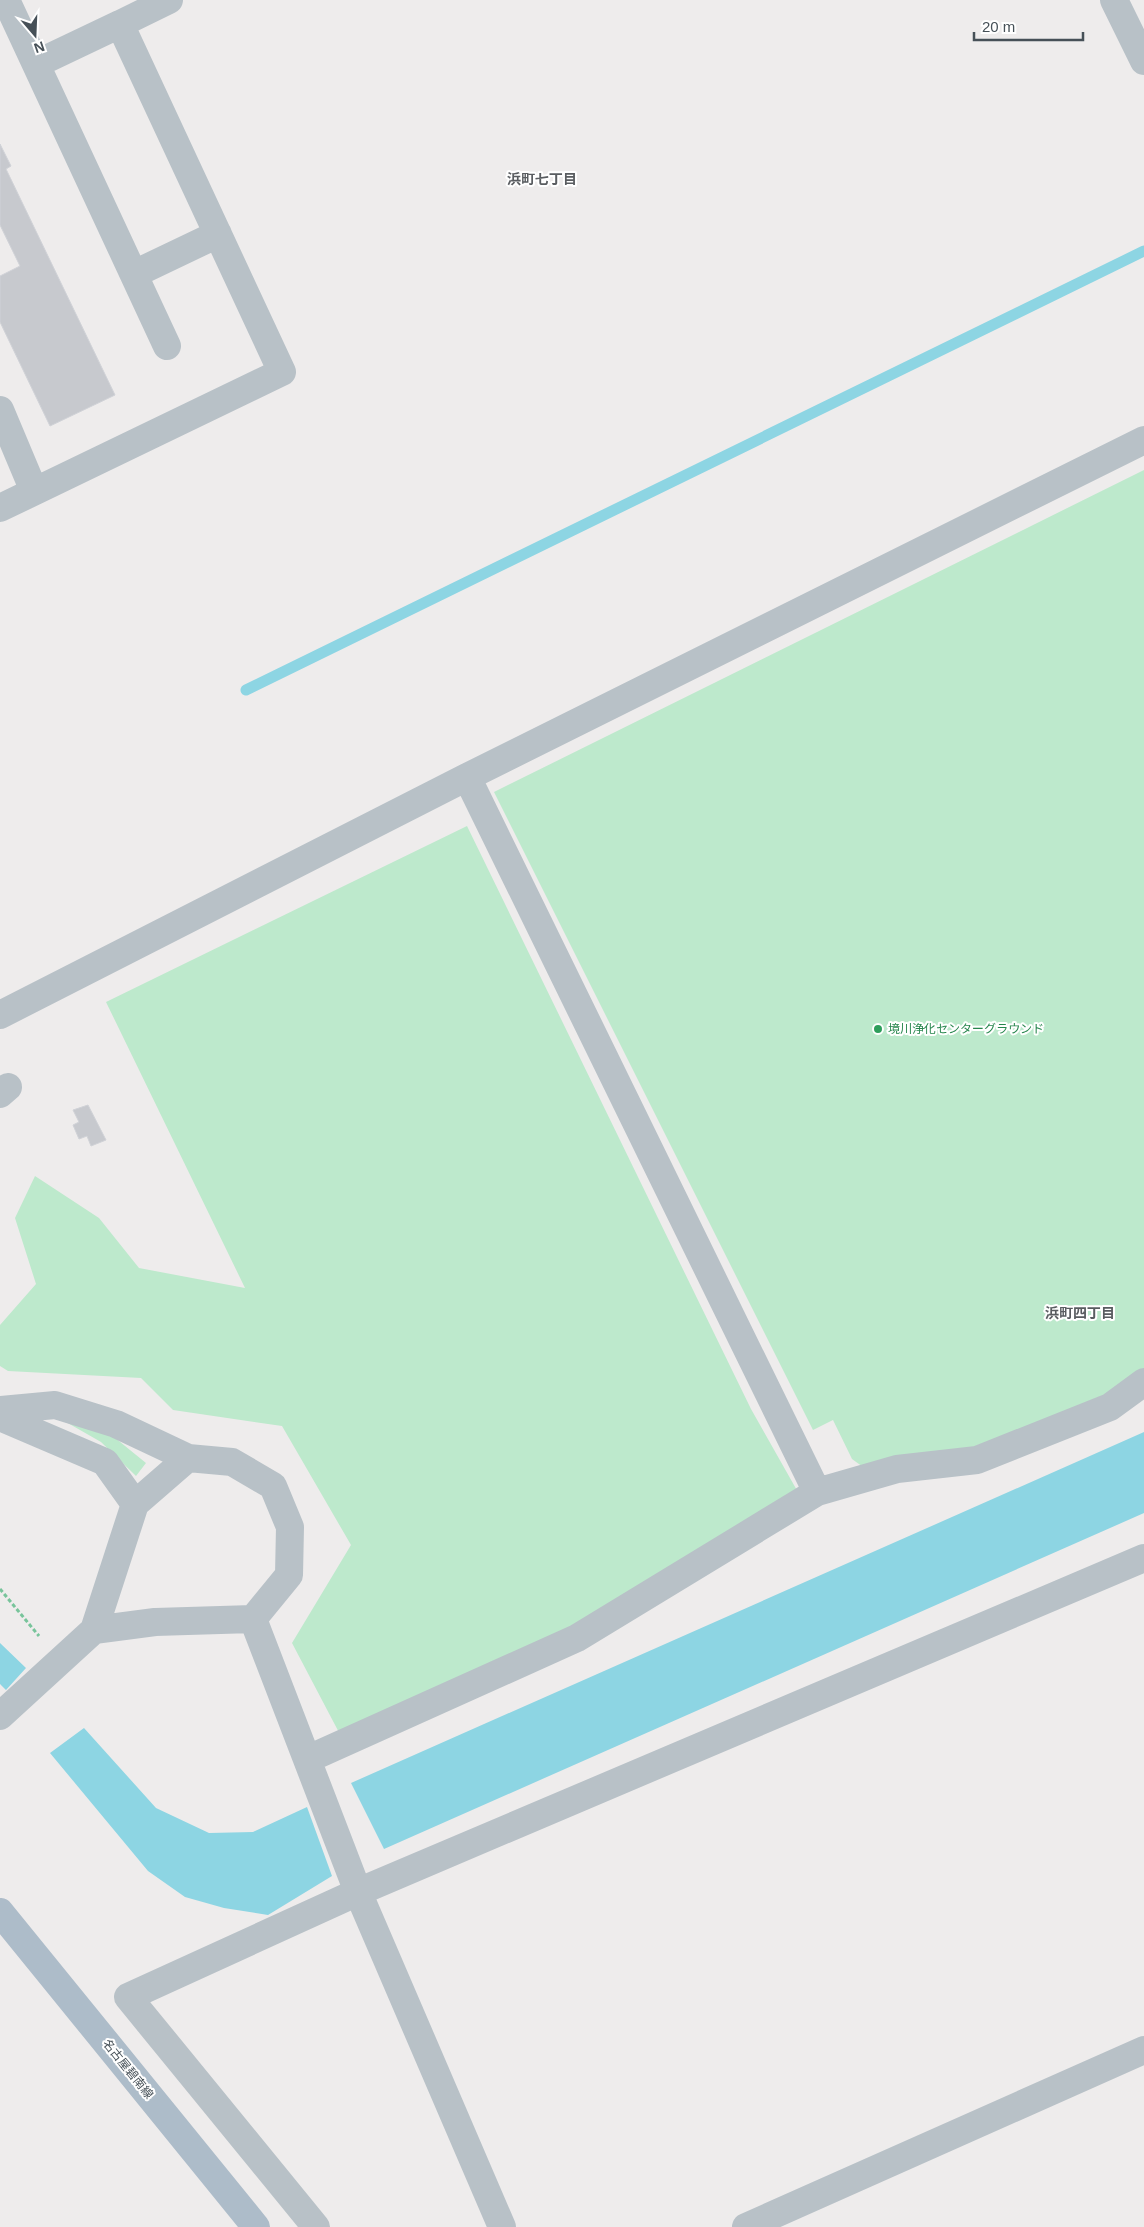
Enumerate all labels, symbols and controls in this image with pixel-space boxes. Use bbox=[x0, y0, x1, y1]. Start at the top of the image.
north arrow bbox=[10, 10, 60, 60]
scale bar bbox=[974, 10, 1083, 42]
text: 20 m bbox=[982, 18, 1015, 35]
text: N bbox=[32, 38, 47, 57]
district label: 浜町七丁目 bbox=[507, 171, 577, 187]
place label: 境川浄化センターグラウンド bbox=[888, 1022, 1044, 1036]
marker: 境川浄化センターグラウンド bbox=[872, 1023, 884, 1035]
district label: 浜町四丁目 bbox=[1045, 1305, 1115, 1321]
street label: 名古屋碧南線 bbox=[100, 2037, 156, 2101]

